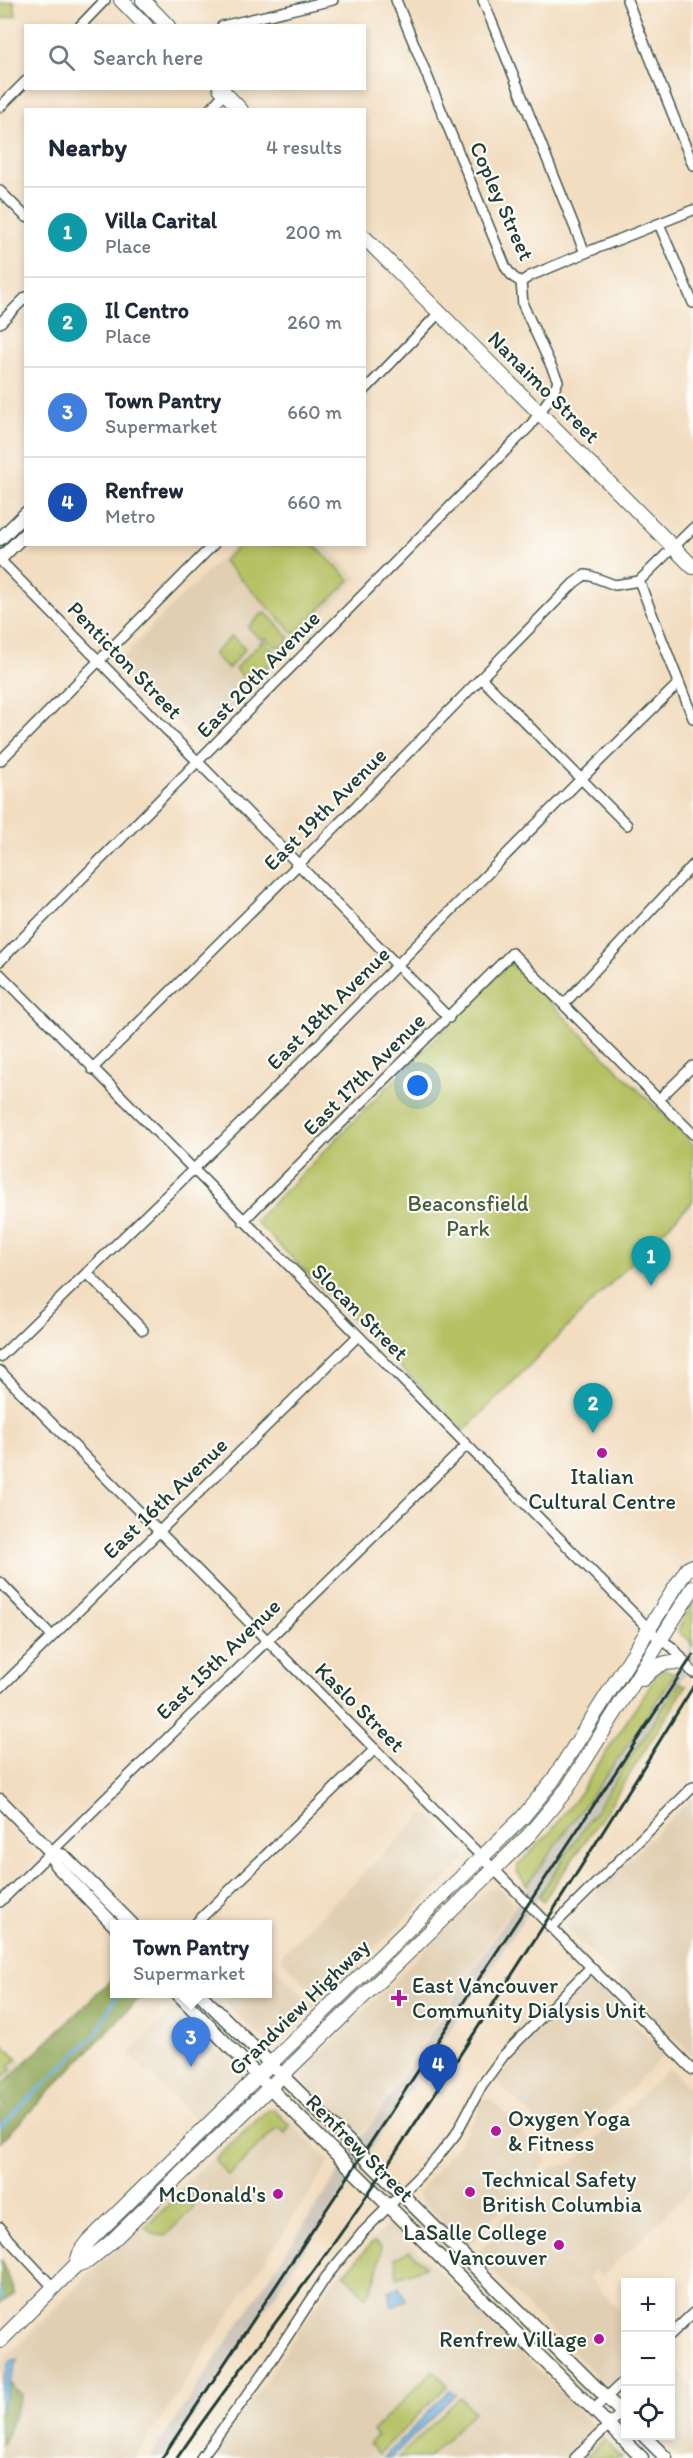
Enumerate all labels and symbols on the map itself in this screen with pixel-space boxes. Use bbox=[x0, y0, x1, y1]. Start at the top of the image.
street label: Copley Street bbox=[464, 137, 540, 265]
street label: Nanaimo Street bbox=[482, 325, 606, 449]
street label: Penticton Street bbox=[62, 595, 188, 725]
street label: East 20th Avenue bbox=[190, 605, 326, 743]
street label: East 19th Avenue bbox=[258, 742, 392, 876]
street label: East 18th Avenue bbox=[261, 941, 395, 1075]
street label: East 17th Avenue bbox=[297, 1007, 431, 1141]
your location bbox=[403, 1071, 432, 1100]
park label: Beaconsfield Park bbox=[407, 1190, 529, 1242]
pin: 1 bbox=[632, 1236, 670, 1286]
street label: Slocan Street bbox=[306, 1258, 414, 1366]
pin: 2 bbox=[574, 1384, 612, 1433]
street label: East 16th Avenue bbox=[97, 1432, 233, 1564]
marker: Italian Cultural Centre bbox=[595, 1446, 609, 1460]
place label: Italian Cultural Centre bbox=[528, 1463, 676, 1515]
street label: East 15th Avenue bbox=[150, 1593, 286, 1725]
street label: Kaslo Street bbox=[309, 1656, 411, 1758]
street label: Grandview Highway bbox=[223, 1932, 376, 2081]
place label: East Vancouver Community Dialysis Unit bbox=[412, 1972, 646, 2024]
marker: East Vancouver Community Dialysis Unit bbox=[390, 1989, 408, 2007]
pin: 3 bbox=[172, 2018, 210, 2067]
pin: 4 bbox=[418, 2044, 458, 2094]
street label: Renfrew Street bbox=[300, 2088, 420, 2208]
place label: Oxygen Yoga & Fitness bbox=[508, 2105, 631, 2157]
marker: Oxygen Yoga & Fitness bbox=[489, 2124, 503, 2138]
place label: Technical Safety British Columbia bbox=[482, 2166, 642, 2218]
place label: McDonald's bbox=[158, 2181, 266, 2208]
marker: Technical Safety British Columbia bbox=[463, 2185, 477, 2199]
marker: McDonald's bbox=[271, 2187, 285, 2201]
place label: LaSalle College Vancouver bbox=[403, 2219, 547, 2271]
marker: LaSalle College Vancouver bbox=[552, 2238, 566, 2252]
place label: Renfrew Village bbox=[439, 2326, 587, 2353]
marker: Renfrew Village bbox=[592, 2332, 606, 2346]

